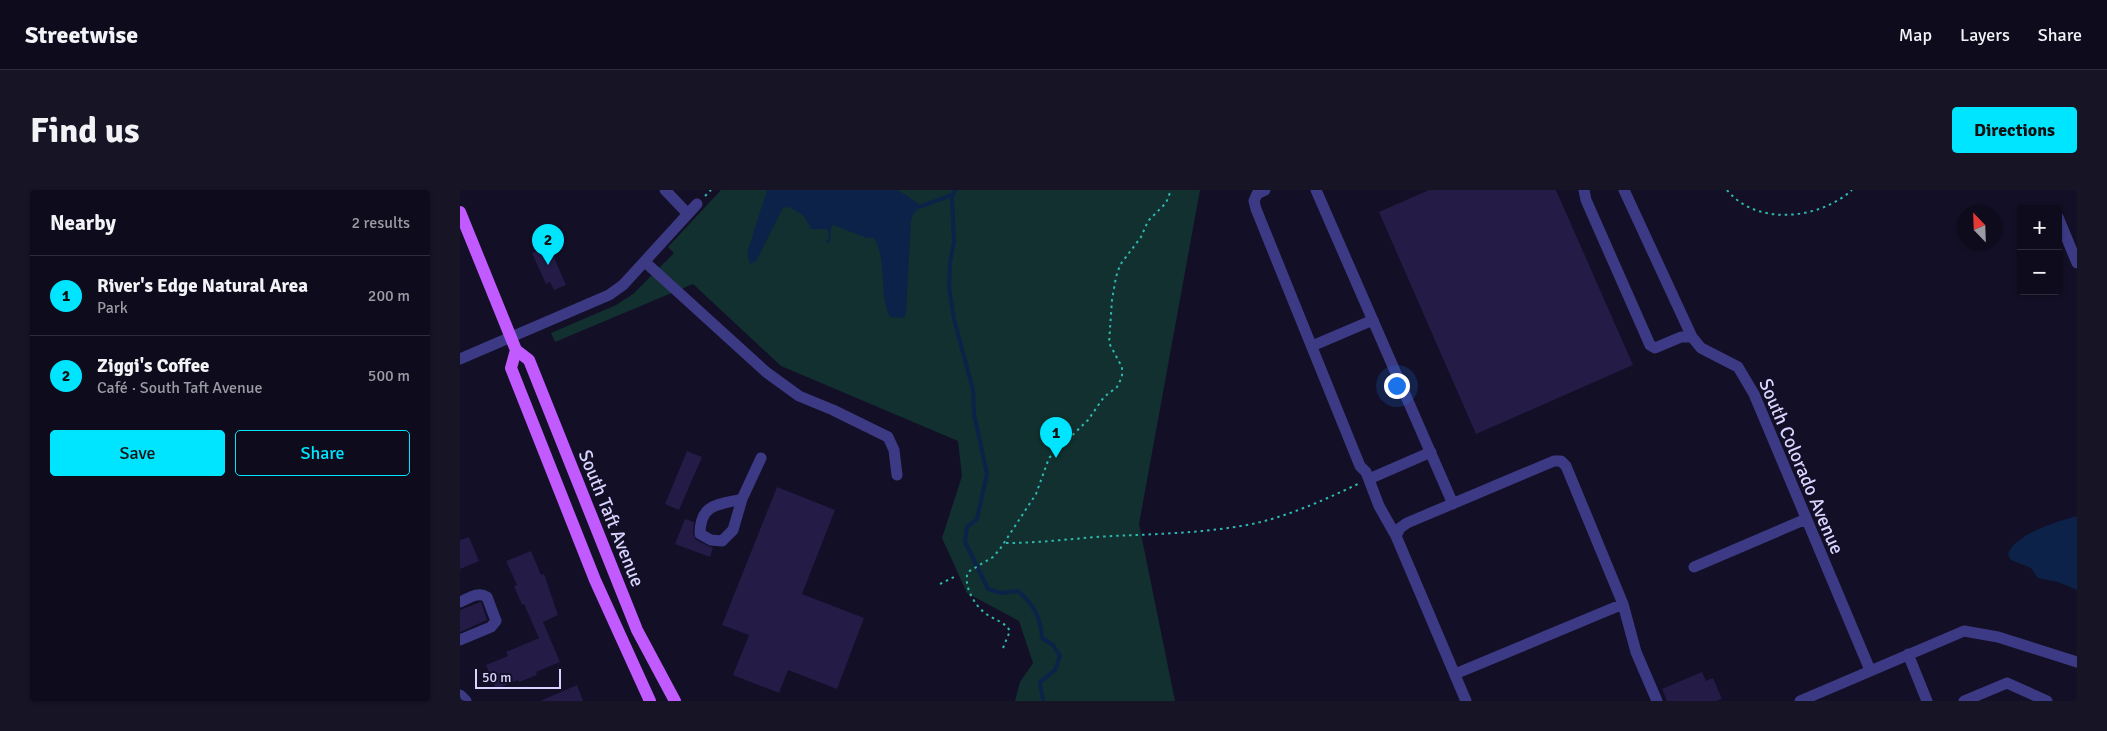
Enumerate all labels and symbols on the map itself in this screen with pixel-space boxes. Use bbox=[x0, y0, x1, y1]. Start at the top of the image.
north arrow bbox=[1957, 205, 2002, 250]
pin: 2 bbox=[532, 224, 564, 265]
your location bbox=[1384, 373, 1410, 399]
street label: South Colorado Avenue bbox=[1753, 375, 1849, 558]
pin: 1 bbox=[1040, 417, 1072, 458]
street label: South Taft Avenue bbox=[573, 446, 649, 590]
scale bar bbox=[475, 666, 561, 689]

